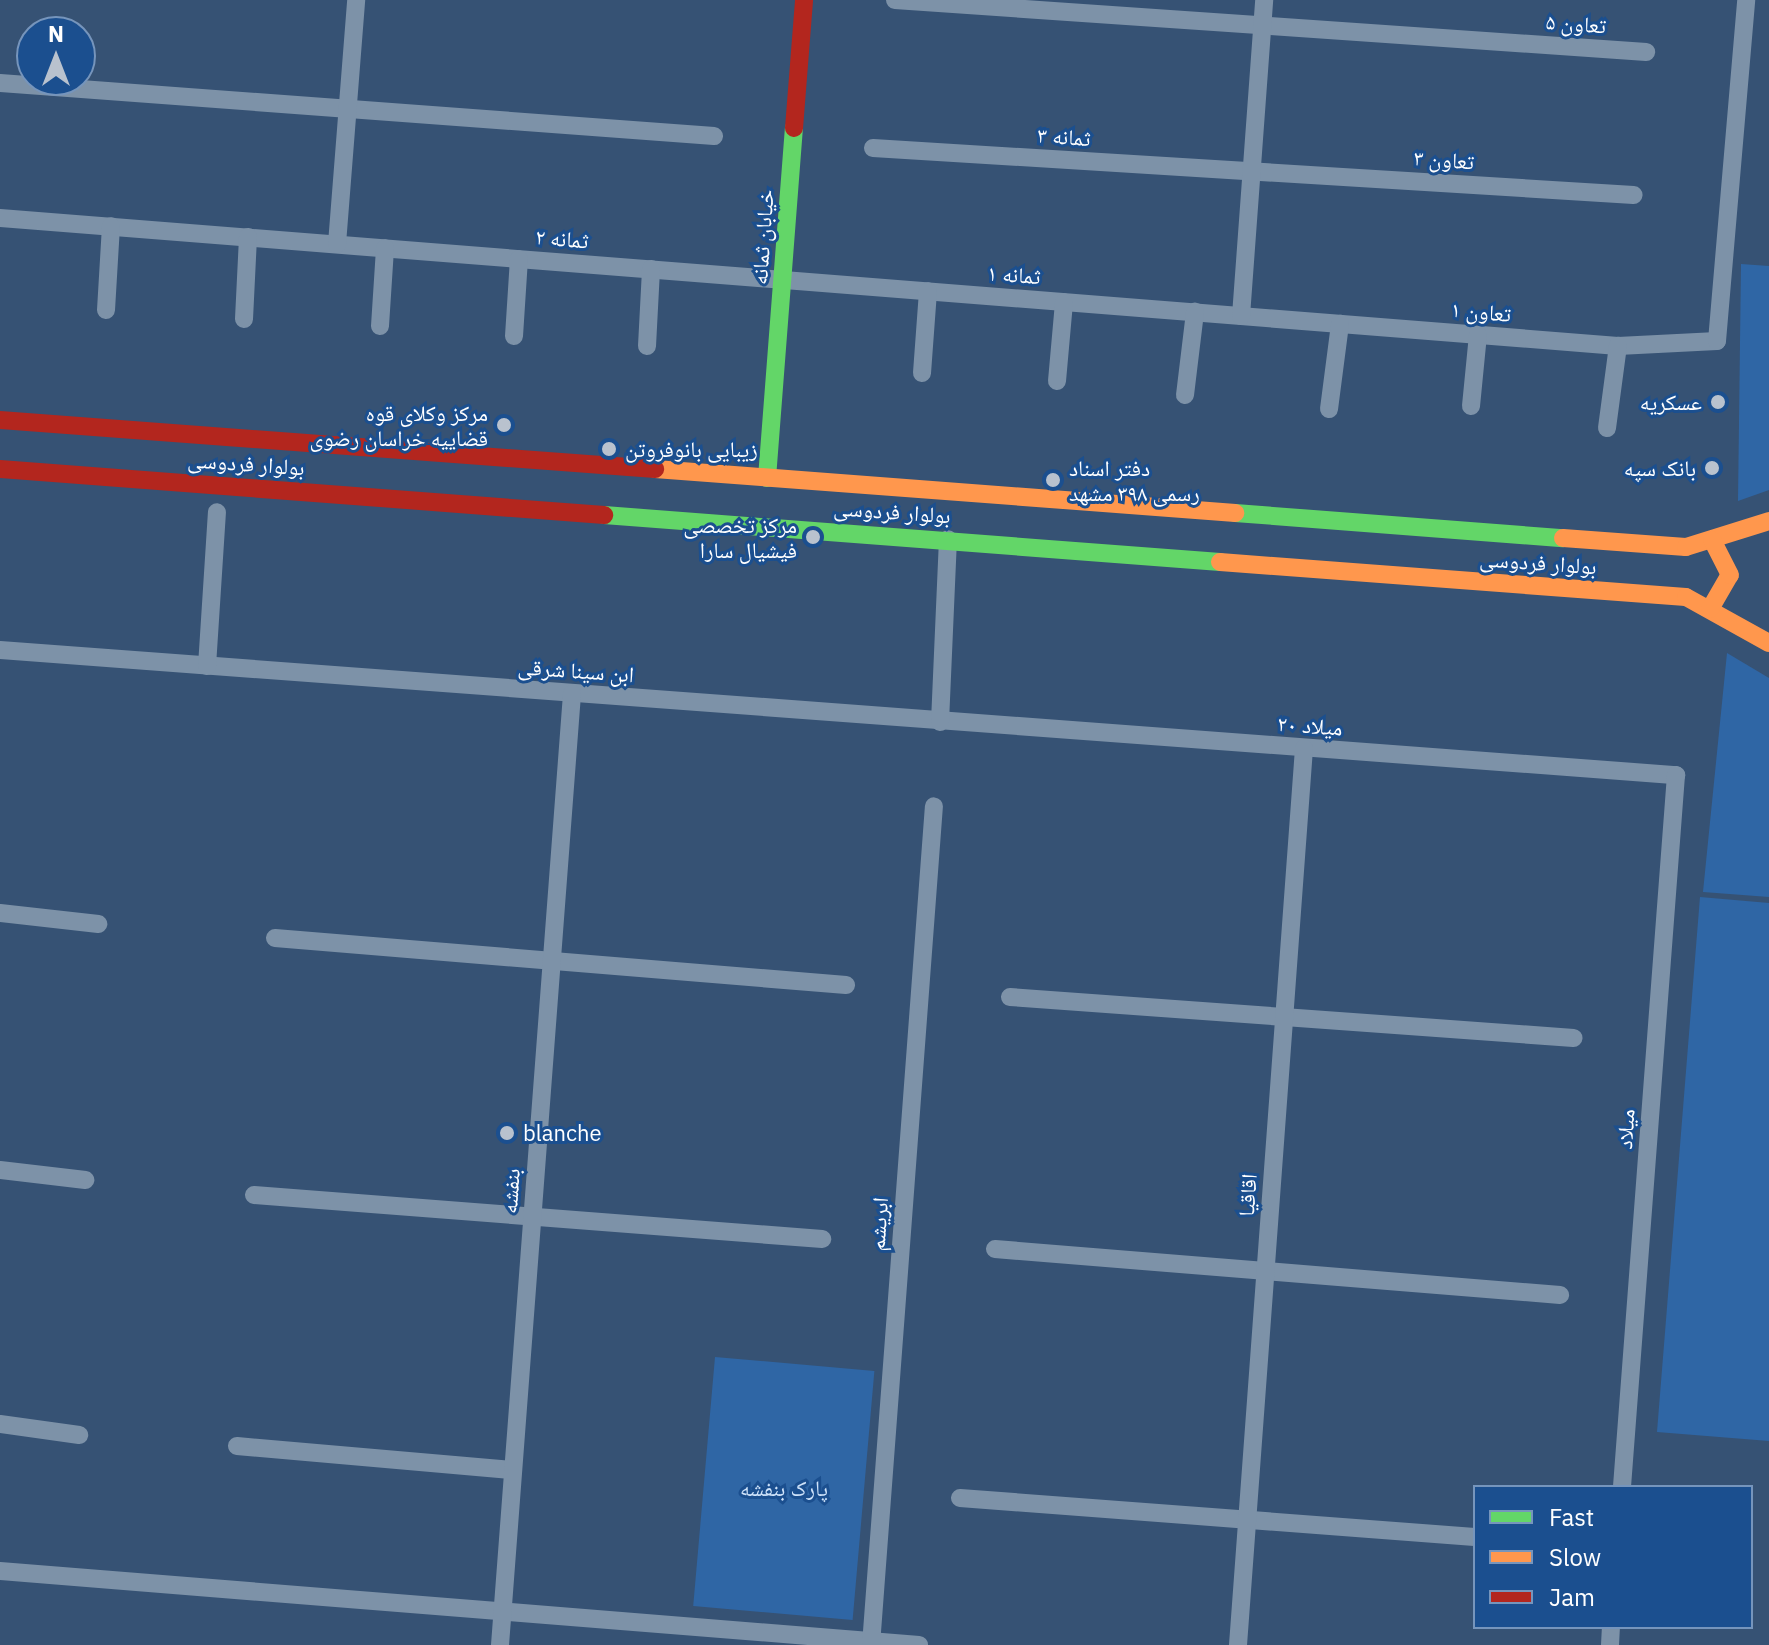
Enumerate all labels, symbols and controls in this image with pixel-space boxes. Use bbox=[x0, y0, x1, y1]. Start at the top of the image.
street label: تعاون ۵ bbox=[1545, 8, 1607, 38]
north arrow bbox=[16, 16, 96, 96]
text: N bbox=[48, 19, 64, 48]
street label: ثمانه ۳ bbox=[1037, 121, 1091, 151]
street label: تعاون ۳ bbox=[1413, 144, 1475, 174]
street label: خیابان ثمانه bbox=[746, 189, 778, 285]
street label: ثمانه ۲ bbox=[534, 223, 590, 253]
street label: ثمانه ۱ bbox=[987, 259, 1041, 289]
street label: تعاون ۱ bbox=[1450, 295, 1512, 327]
place label: عسکریه bbox=[1640, 389, 1702, 415]
marker: عسکریه bbox=[1709, 393, 1727, 411]
place label: مرکز وکلای قوه قضاییه خراسان رضوی bbox=[310, 399, 488, 450]
marker: مرکز وکلای قوه قضاییه خراسان رضوی bbox=[495, 416, 513, 434]
place label: زیبایی بانوفروتن bbox=[625, 436, 758, 462]
marker: زیبایی بانوفروتن bbox=[600, 440, 618, 458]
street label: بولوار فردوسی bbox=[187, 446, 305, 480]
place label: دفتر اسناد رسمی ۳۹۸ مشهد bbox=[1069, 454, 1200, 506]
place label: بانک سپه bbox=[1624, 455, 1696, 481]
marker: بانک سپه bbox=[1703, 459, 1721, 477]
marker: دفتر اسناد رسمی ۳۹۸ مشهد bbox=[1044, 471, 1062, 489]
street label: بولوار فردوسی bbox=[833, 494, 951, 528]
place label: مرکز تخصصی فیشیال سارا bbox=[683, 511, 797, 562]
marker: مرکز تخصصی فیشیال سارا bbox=[804, 528, 822, 546]
street label: بولوار فردوسی bbox=[1479, 545, 1597, 579]
street label: ابن سینا شرقی bbox=[517, 653, 635, 687]
street label: میلاد ۲۰ bbox=[1276, 710, 1344, 740]
street label: میلاد bbox=[1610, 1108, 1640, 1150]
place label: blanche bbox=[523, 1120, 602, 1146]
marker: blanche bbox=[498, 1124, 516, 1142]
street label: بنفشه bbox=[495, 1167, 525, 1215]
street label: اقاقیا bbox=[1232, 1173, 1262, 1217]
street label: ابریشم bbox=[863, 1196, 893, 1252]
park label: پارک بنفشه bbox=[740, 1475, 828, 1501]
legend bbox=[1473, 1485, 1753, 1629]
text: Fast bbox=[1549, 1501, 1594, 1533]
text: Slow bbox=[1549, 1541, 1601, 1573]
text: Jam bbox=[1549, 1581, 1595, 1613]

